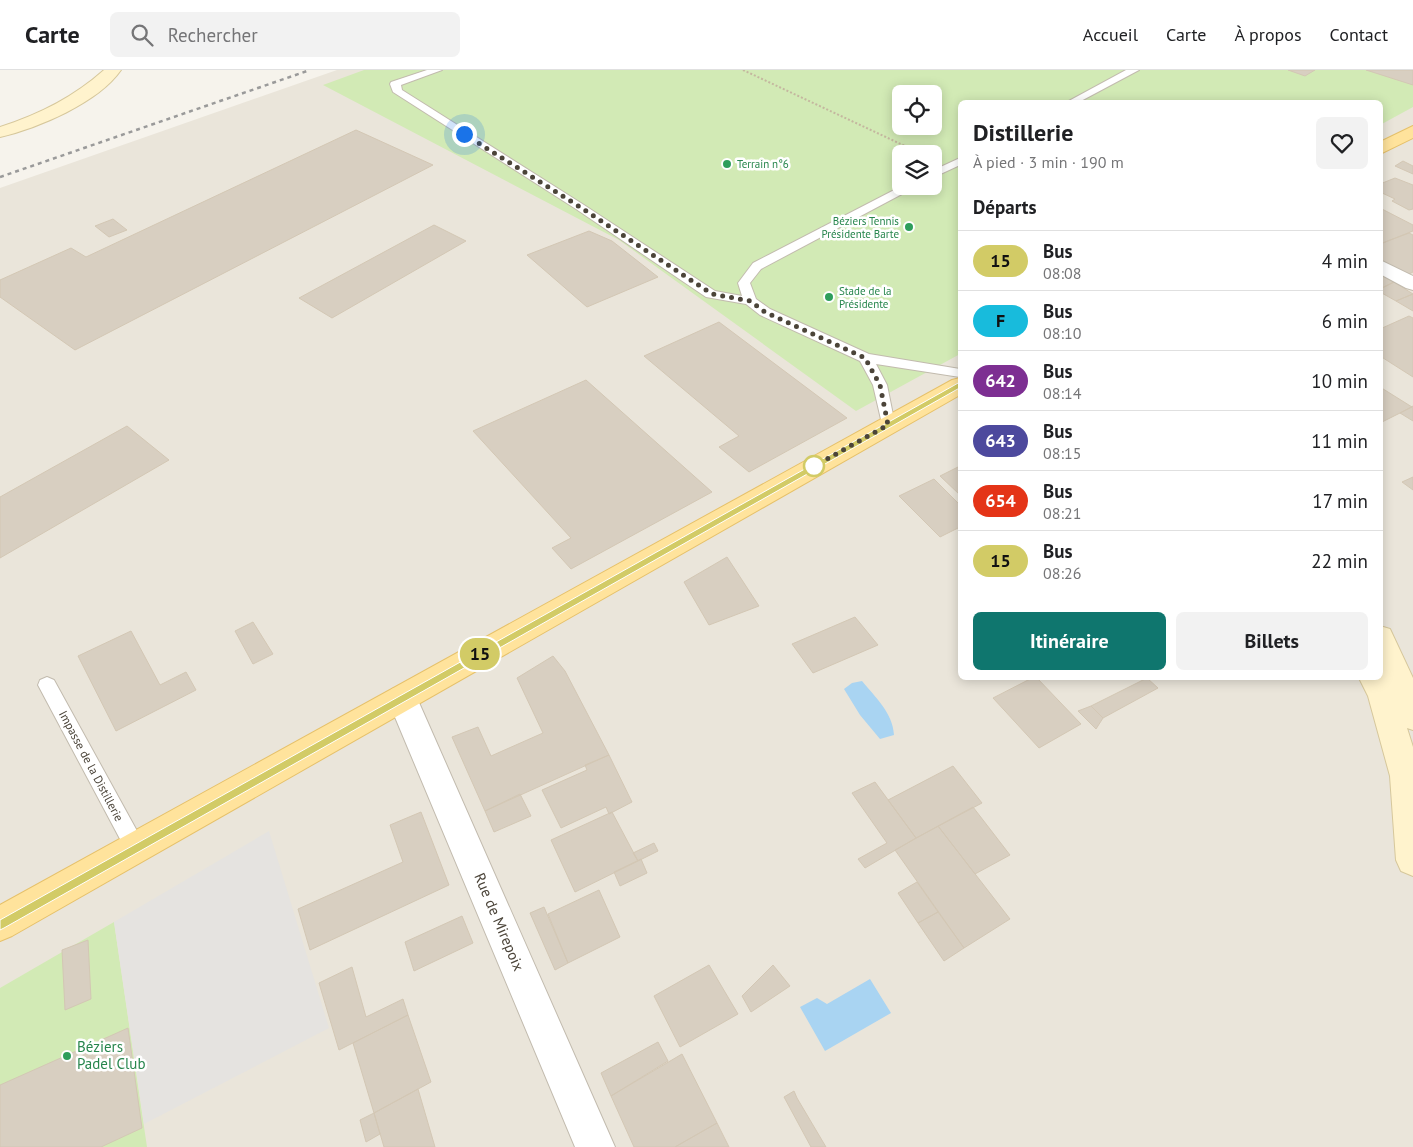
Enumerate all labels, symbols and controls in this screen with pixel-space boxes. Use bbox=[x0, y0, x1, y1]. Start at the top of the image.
search box bbox=[110, 12, 460, 57]
text: Carte bbox=[25, 19, 80, 50]
icon: search bbox=[128, 21, 156, 49]
text: Rechercher bbox=[168, 23, 258, 47]
text: Accueil bbox=[1083, 23, 1138, 46]
text: Carte bbox=[1166, 23, 1207, 46]
text: À propos bbox=[1235, 23, 1302, 46]
text: Contact bbox=[1330, 23, 1388, 46]
map controls bbox=[892, 85, 942, 195]
button: locate bbox=[892, 85, 942, 135]
text: Distillerie bbox=[973, 117, 1073, 148]
button: heart bbox=[1316, 117, 1368, 169]
your location bbox=[452, 122, 477, 147]
button: layers bbox=[892, 145, 942, 195]
text: À pied · 3 min · 190 m bbox=[973, 152, 1124, 172]
place label: Terrain n°6 bbox=[737, 157, 789, 171]
marker: Terrain n°6 bbox=[721, 158, 733, 170]
text: Départs bbox=[973, 195, 1037, 219]
place label: Béziers Tennis Présidente Barte bbox=[822, 214, 899, 241]
marker: Béziers Tennis Présidente Barte bbox=[903, 221, 915, 233]
text: Bus bbox=[1043, 239, 1072, 263]
text: 15 bbox=[990, 249, 1011, 272]
text: 4 min bbox=[1322, 249, 1368, 273]
text: 08:08 bbox=[1043, 263, 1081, 283]
place label: Stade de la Présidente bbox=[839, 284, 892, 311]
marker: Stade de la Présidente bbox=[823, 291, 835, 303]
text: Bus bbox=[1043, 299, 1072, 323]
text: F bbox=[996, 309, 1005, 332]
text: 6 min bbox=[1322, 309, 1368, 333]
text: 08:10 bbox=[1043, 323, 1081, 343]
text: Bus bbox=[1043, 359, 1072, 383]
text: 642 bbox=[985, 369, 1016, 392]
text: 10 min bbox=[1311, 369, 1368, 393]
text: 08:14 bbox=[1043, 383, 1081, 403]
text: Bus bbox=[1043, 419, 1072, 443]
text: 643 bbox=[985, 429, 1016, 452]
text: 11 min bbox=[1311, 429, 1368, 453]
text: 08:15 bbox=[1043, 443, 1081, 463]
unlabelled marker bbox=[803, 455, 825, 477]
text: Bus bbox=[1043, 479, 1072, 503]
text: 654 bbox=[985, 489, 1016, 512]
text: 17 min bbox=[1312, 489, 1368, 513]
text: 08:21 bbox=[1043, 503, 1081, 523]
text: Bus bbox=[1043, 539, 1072, 563]
text: 15 bbox=[990, 549, 1011, 572]
text: 22 min bbox=[1311, 549, 1368, 573]
text: 08:26 bbox=[1043, 563, 1081, 583]
button: Itinéraire bbox=[973, 612, 1166, 670]
button: Billets bbox=[1176, 612, 1368, 670]
line badge: 15 bbox=[458, 638, 502, 670]
text: 15 bbox=[470, 642, 490, 665]
street label: Impasse de la Distillerie bbox=[56, 708, 127, 824]
street label: Rue de Mirepoix bbox=[470, 870, 529, 974]
place label: Béziers Padel Club bbox=[77, 1037, 146, 1073]
marker: Béziers Padel Club bbox=[61, 1050, 73, 1062]

